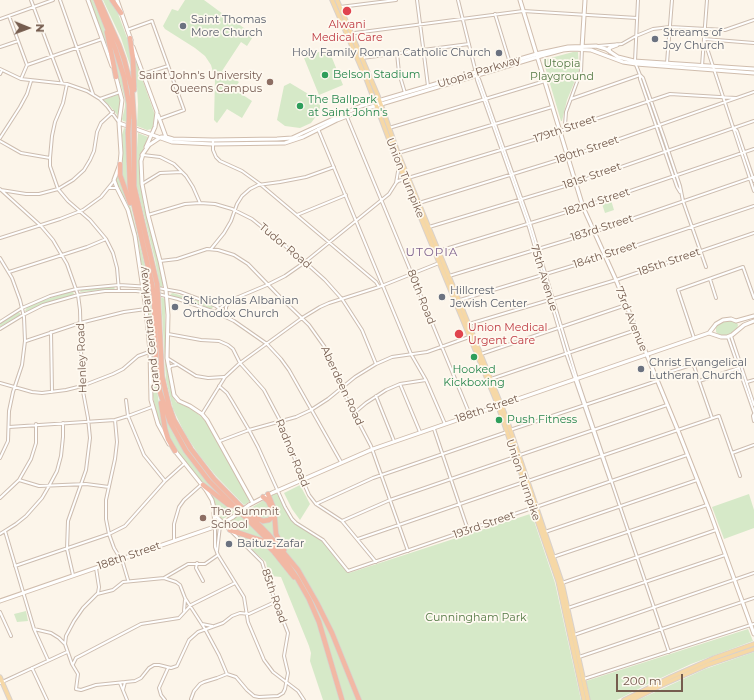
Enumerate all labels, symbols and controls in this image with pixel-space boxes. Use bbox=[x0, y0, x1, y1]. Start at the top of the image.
marker: Alwani Medical Care bbox=[341, 5, 353, 17]
north arrow bbox=[8, 8, 48, 48]
place label: Saint Thomas More Church bbox=[191, 13, 266, 39]
place label: Alwani Medical Care bbox=[311, 18, 383, 44]
marker: Saint Thomas More Church bbox=[178, 21, 188, 31]
text: N bbox=[33, 24, 47, 33]
place label: Streams of Joy Church bbox=[663, 26, 725, 52]
marker: Streams of Joy Church bbox=[650, 34, 660, 44]
place label: Holy Family Roman Catholic Church bbox=[292, 46, 491, 60]
marker: Holy Family Roman Catholic Church bbox=[494, 48, 504, 58]
street label: Utopia Parkway bbox=[436, 53, 522, 91]
park label: Utopia Playground bbox=[530, 57, 594, 83]
place label: Belson Stadium bbox=[333, 68, 420, 82]
place label: Saint John's University Queens Campus bbox=[139, 69, 262, 95]
marker: Belson Stadium bbox=[320, 70, 330, 80]
marker: Saint John's University Queens Campus bbox=[265, 77, 275, 87]
place label: The Ballpark at Saint John's bbox=[308, 93, 388, 119]
marker: The Ballpark at Saint John's bbox=[295, 101, 305, 111]
street label: 179th Street bbox=[532, 112, 598, 146]
street label: 180th Street bbox=[553, 133, 621, 167]
street label: Union Turnpike bbox=[383, 136, 427, 220]
street label: 181st Street bbox=[561, 160, 623, 192]
street label: 182nd Street bbox=[562, 185, 632, 219]
street label: 183rd Street bbox=[569, 212, 635, 244]
street label: Tudor Road bbox=[256, 220, 314, 272]
street label: 184th Street bbox=[571, 238, 639, 272]
street label: 75th Avenue bbox=[528, 243, 560, 313]
district label: UTOPIA bbox=[406, 245, 458, 259]
street label: 185th Street bbox=[636, 245, 702, 279]
street label: Grand Central Parkway bbox=[137, 266, 163, 392]
street label: 80th Road bbox=[404, 268, 438, 326]
place label: Hillcrest Jewish Center bbox=[450, 284, 527, 310]
street label: 73rd Avenue bbox=[612, 285, 650, 353]
marker: Hillcrest Jewish Center bbox=[437, 292, 447, 302]
place label: St. Nicholas Albanian Orthodox Church bbox=[183, 294, 299, 320]
marker: St. Nicholas Albanian Orthodox Church bbox=[170, 302, 180, 312]
place label: Union Medical Urgent Care bbox=[468, 321, 548, 347]
street label: Henley Road bbox=[74, 323, 90, 393]
marker: Union Medical Urgent Care bbox=[453, 328, 465, 340]
street label: Aberdeen Road bbox=[318, 344, 366, 428]
marker: Hooked Kickboxing bbox=[469, 352, 479, 362]
place label: Christ Evangelical Lutheran Church bbox=[649, 356, 747, 382]
place label: Hooked Kickboxing bbox=[443, 363, 505, 389]
marker: Christ Evangelical Lutheran Church bbox=[636, 364, 646, 374]
street label: 188th Street bbox=[454, 392, 520, 426]
place label: Push Fitness bbox=[507, 413, 577, 427]
marker: Push Fitness bbox=[494, 415, 504, 425]
street label: Radnor Road bbox=[272, 417, 312, 489]
street label: Union Turnpike bbox=[503, 438, 543, 522]
place label: The Summit School bbox=[211, 505, 279, 531]
street label: 193rd Street bbox=[451, 508, 517, 542]
marker: The Summit School bbox=[198, 513, 208, 523]
place label: Baituz-Zafar bbox=[237, 537, 304, 551]
street label: 188th Street bbox=[96, 539, 162, 573]
marker: Baituz-Zafar bbox=[224, 539, 234, 549]
street label: 85th Road bbox=[259, 567, 289, 625]
park label: Cunningham Park bbox=[425, 611, 527, 625]
scale bar bbox=[618, 666, 685, 692]
text: 200 m bbox=[623, 673, 662, 688]

